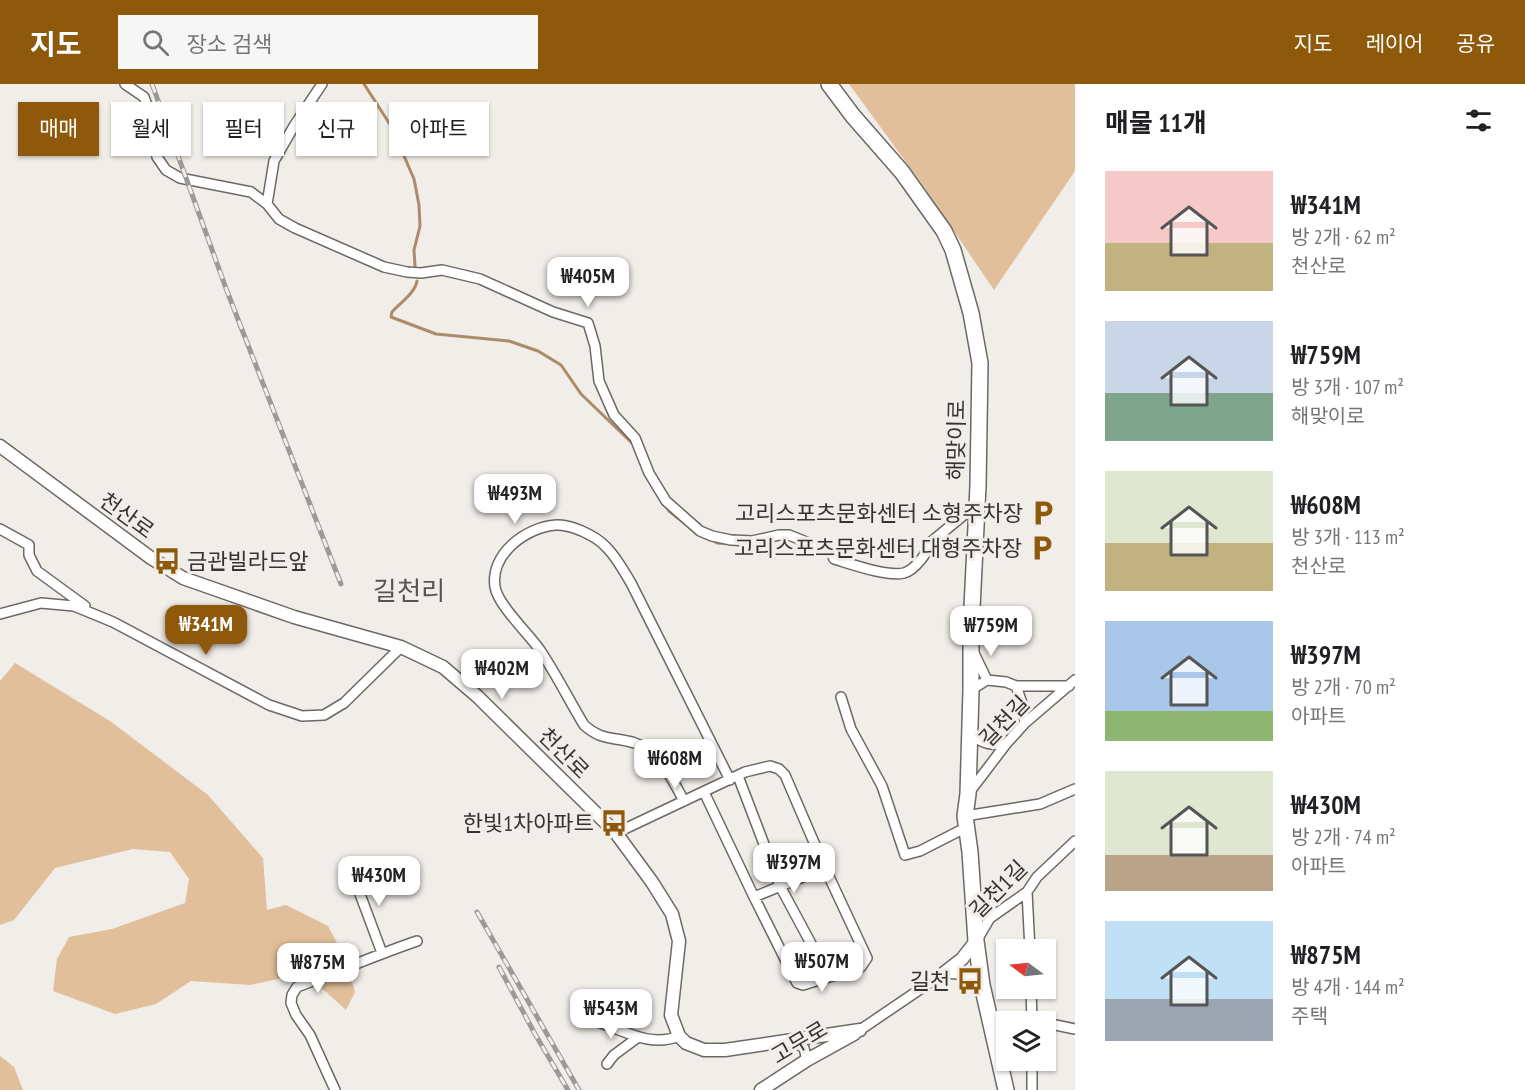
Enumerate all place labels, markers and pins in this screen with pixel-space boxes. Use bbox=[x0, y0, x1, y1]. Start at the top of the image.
pin: ₩405M bbox=[546, 257, 630, 308]
pin: ₩493M bbox=[473, 474, 557, 525]
parking icon: 고리스포츠문화센터 소형주차장 bbox=[1028, 498, 1058, 528]
place label: 고리스포츠문화센터 소형주차장 bbox=[735, 499, 1023, 527]
parking icon: 고리스포츠문화센터 대형주차장 bbox=[1027, 533, 1057, 563]
place label: 고리스포츠문화센터 대형주차장 bbox=[734, 534, 1022, 562]
bus stop icon: 금관빌라드앞 bbox=[152, 546, 182, 576]
place label: 금관빌라드앞 bbox=[187, 547, 308, 575]
pin: ₩341M bbox=[164, 605, 248, 656]
pin: ₩759M bbox=[949, 606, 1033, 657]
pin: ₩402M bbox=[460, 649, 544, 700]
pin: ₩608M bbox=[633, 739, 717, 790]
bus stop icon: 한빛1차아파트 bbox=[599, 808, 629, 838]
place label: 한빛1차아파트 bbox=[463, 809, 594, 837]
pin: ₩397M bbox=[752, 843, 836, 894]
pin: ₩430M bbox=[337, 856, 421, 907]
pin: ₩507M bbox=[780, 942, 864, 993]
pin: ₩875M bbox=[276, 943, 360, 994]
bus stop icon: 길천 bbox=[955, 966, 985, 996]
place label: 길천 bbox=[910, 967, 950, 995]
pin: ₩543M bbox=[569, 989, 653, 1040]

